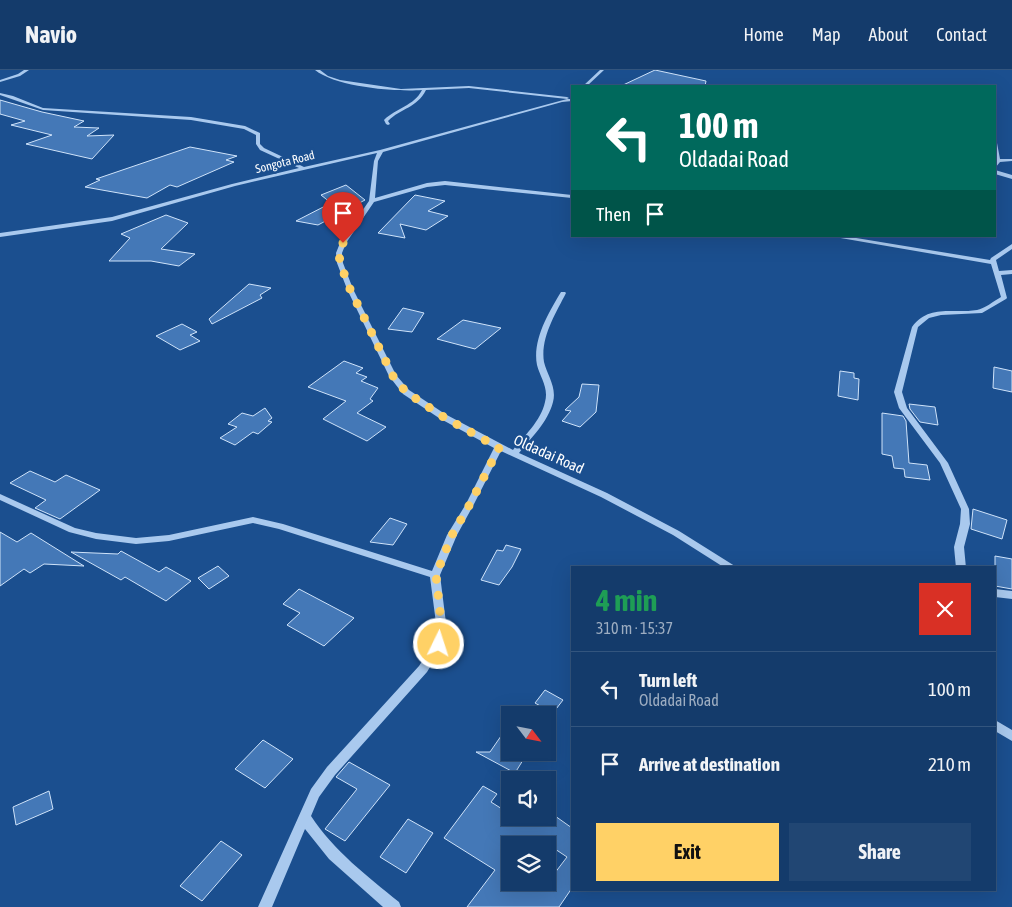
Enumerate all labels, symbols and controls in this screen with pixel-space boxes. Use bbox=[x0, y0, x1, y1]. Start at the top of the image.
text: Navio bbox=[25, 21, 77, 48]
text: Home bbox=[744, 24, 784, 45]
text: Map bbox=[812, 24, 841, 45]
text: About bbox=[869, 24, 908, 45]
text: Contact bbox=[936, 24, 987, 45]
icon: left bbox=[596, 105, 661, 170]
text: 100 m bbox=[679, 105, 758, 145]
text: Oldadai Road bbox=[679, 146, 789, 172]
street label: Songota Road bbox=[254, 148, 316, 176]
pin bbox=[322, 192, 364, 243]
icon: arrive bbox=[329, 199, 357, 227]
icon: arrive bbox=[641, 200, 669, 228]
text: Then bbox=[596, 203, 631, 225]
street label: Oldadai Road bbox=[511, 431, 587, 477]
text: 4 min bbox=[596, 583, 657, 617]
button: close bbox=[919, 583, 971, 635]
position arrow bbox=[412, 617, 464, 669]
text: 310 m · 15:37 bbox=[596, 619, 673, 637]
text: Turn left bbox=[639, 669, 697, 691]
icon: left bbox=[596, 675, 624, 703]
text: 100 m bbox=[928, 678, 971, 700]
text: Oldadai Road bbox=[639, 691, 719, 709]
north arrow bbox=[501, 706, 556, 761]
map controls bbox=[501, 706, 556, 891]
icon: arrive bbox=[596, 750, 624, 778]
text: Arrive at destination bbox=[639, 753, 780, 775]
text: 210 m bbox=[928, 753, 971, 775]
button: sound bbox=[501, 771, 556, 826]
button: Exit bbox=[596, 823, 779, 881]
button: Share bbox=[789, 823, 971, 881]
button: layers bbox=[501, 836, 556, 891]

